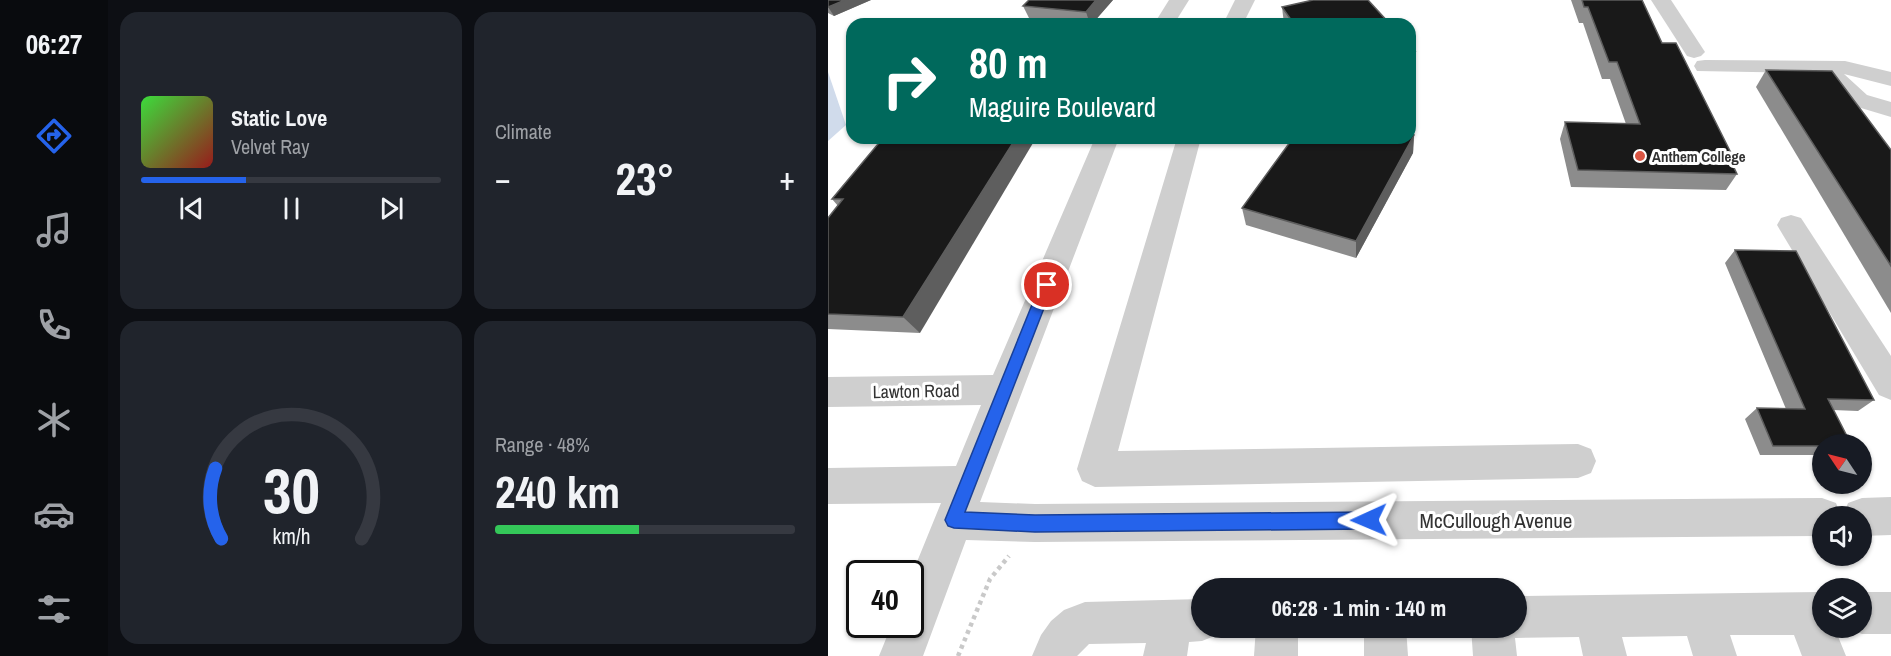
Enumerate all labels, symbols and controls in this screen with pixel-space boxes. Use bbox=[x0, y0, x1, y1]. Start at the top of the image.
text: 06:27 bbox=[26, 26, 82, 62]
text: 80 m bbox=[969, 35, 1048, 91]
icon: right bbox=[870, 42, 948, 120]
text: Maguire Boulevard bbox=[969, 89, 1156, 125]
text: Static Love bbox=[231, 103, 327, 133]
icon: directions bbox=[33, 115, 75, 157]
text: Climate bbox=[495, 118, 552, 145]
text: Velvet Ray bbox=[231, 133, 309, 160]
place label: Anthem College bbox=[1652, 146, 1746, 167]
text: 23° bbox=[615, 148, 675, 209]
marker: Anthem College bbox=[1633, 149, 1647, 163]
text: − bbox=[495, 156, 511, 200]
text: + bbox=[779, 156, 795, 200]
icon: previous bbox=[175, 192, 208, 225]
icon: pause bbox=[275, 192, 308, 225]
icon: next bbox=[375, 192, 408, 225]
icon: music bbox=[33, 209, 75, 251]
pin bbox=[1021, 259, 1072, 310]
icon: arrive bbox=[1030, 268, 1063, 301]
icon: phone bbox=[33, 304, 75, 346]
street label: Lawton Road bbox=[872, 378, 960, 404]
icon: climate bbox=[33, 399, 75, 441]
text: Range · 48% bbox=[495, 431, 590, 458]
north arrow bbox=[1812, 434, 1872, 494]
map controls bbox=[1812, 434, 1872, 638]
text: 30 bbox=[263, 448, 319, 532]
text: 240 km bbox=[495, 461, 620, 522]
position arrow bbox=[1337, 488, 1401, 552]
icon: car bbox=[33, 493, 75, 535]
street label: McCullough Avenue bbox=[1420, 506, 1572, 535]
button: sound bbox=[1812, 506, 1872, 566]
text: km/h bbox=[272, 523, 310, 552]
speed limit sign: 40 bbox=[846, 560, 924, 638]
button: layers bbox=[1812, 578, 1872, 638]
icon: filters bbox=[33, 588, 75, 630]
text: 06:28 · 1 min · 140 m bbox=[1272, 593, 1446, 623]

